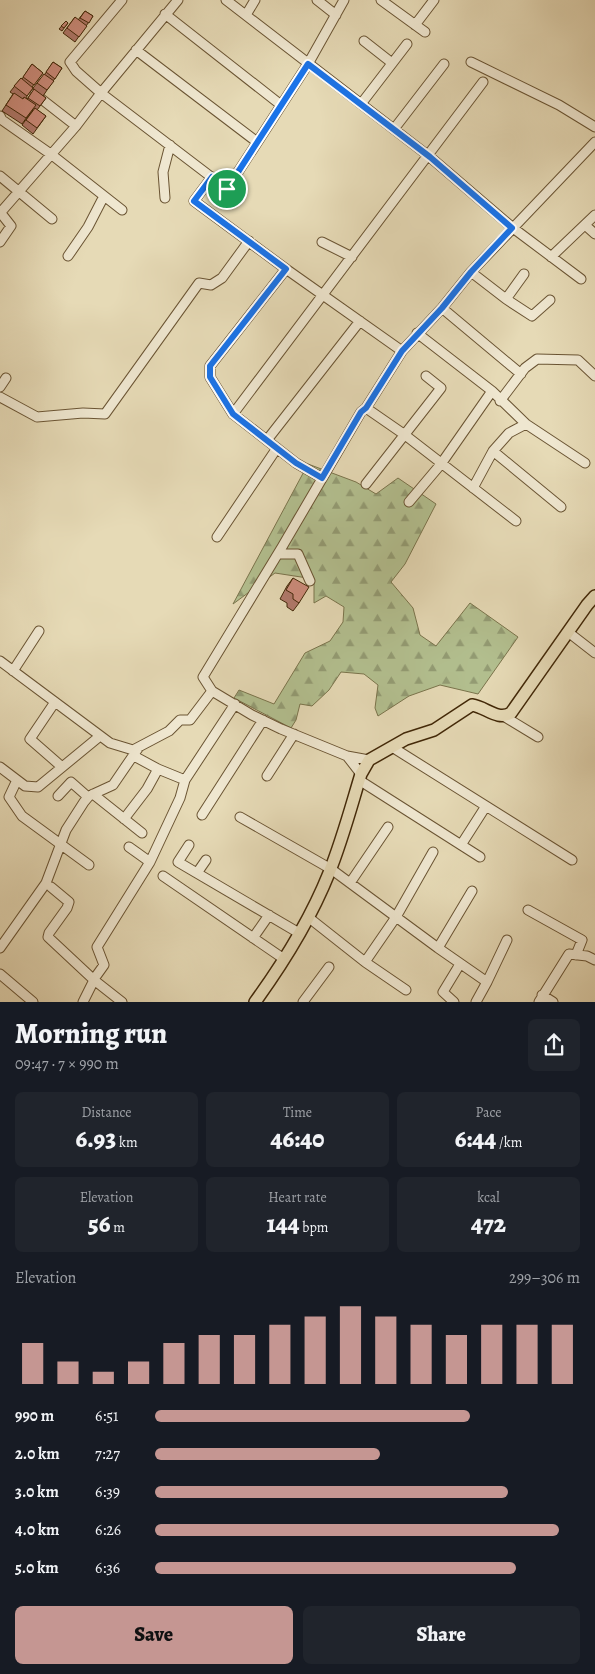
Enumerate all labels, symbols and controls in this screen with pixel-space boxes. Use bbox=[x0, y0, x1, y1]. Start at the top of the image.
pin bbox=[206, 168, 248, 210]
icon: arrive bbox=[213, 175, 241, 203]
text: Morning run bbox=[15, 1015, 167, 1053]
button: share bbox=[528, 1019, 580, 1071]
text: 09:47 · 7 × 990 m bbox=[15, 1053, 119, 1075]
text: Distance bbox=[81, 1103, 132, 1122]
text: Time bbox=[283, 1103, 312, 1122]
text: Pace bbox=[476, 1103, 501, 1122]
text: 6.93 bbox=[75, 1122, 116, 1156]
text: 46:40 bbox=[271, 1122, 324, 1156]
text: 6:44 bbox=[455, 1122, 496, 1156]
text: km bbox=[116, 1133, 138, 1152]
text: /km bbox=[496, 1133, 522, 1152]
text: Elevation bbox=[80, 1188, 133, 1207]
text: Heart rate bbox=[268, 1188, 327, 1207]
text: kcal bbox=[477, 1188, 500, 1207]
text: 56 bbox=[88, 1207, 110, 1241]
text: 144 bbox=[266, 1207, 300, 1241]
text: 472 bbox=[471, 1207, 506, 1241]
text: m bbox=[110, 1218, 125, 1237]
text: bpm bbox=[300, 1218, 329, 1237]
text: Elevation bbox=[15, 1267, 76, 1289]
text: 299–306 m bbox=[509, 1267, 580, 1289]
text: 990 m bbox=[15, 1405, 54, 1427]
text: 6:51 bbox=[95, 1405, 119, 1427]
text: 2.0 km bbox=[15, 1443, 60, 1465]
text: 7:27 bbox=[95, 1443, 120, 1465]
text: 3.0 km bbox=[15, 1481, 59, 1503]
text: 6:39 bbox=[95, 1481, 120, 1503]
text: 4.0 km bbox=[15, 1519, 59, 1541]
text: 6:26 bbox=[95, 1519, 121, 1541]
text: 5.0 km bbox=[15, 1557, 59, 1579]
text: 6:36 bbox=[95, 1557, 120, 1579]
button: Save bbox=[15, 1606, 293, 1664]
button: Share bbox=[303, 1606, 580, 1664]

